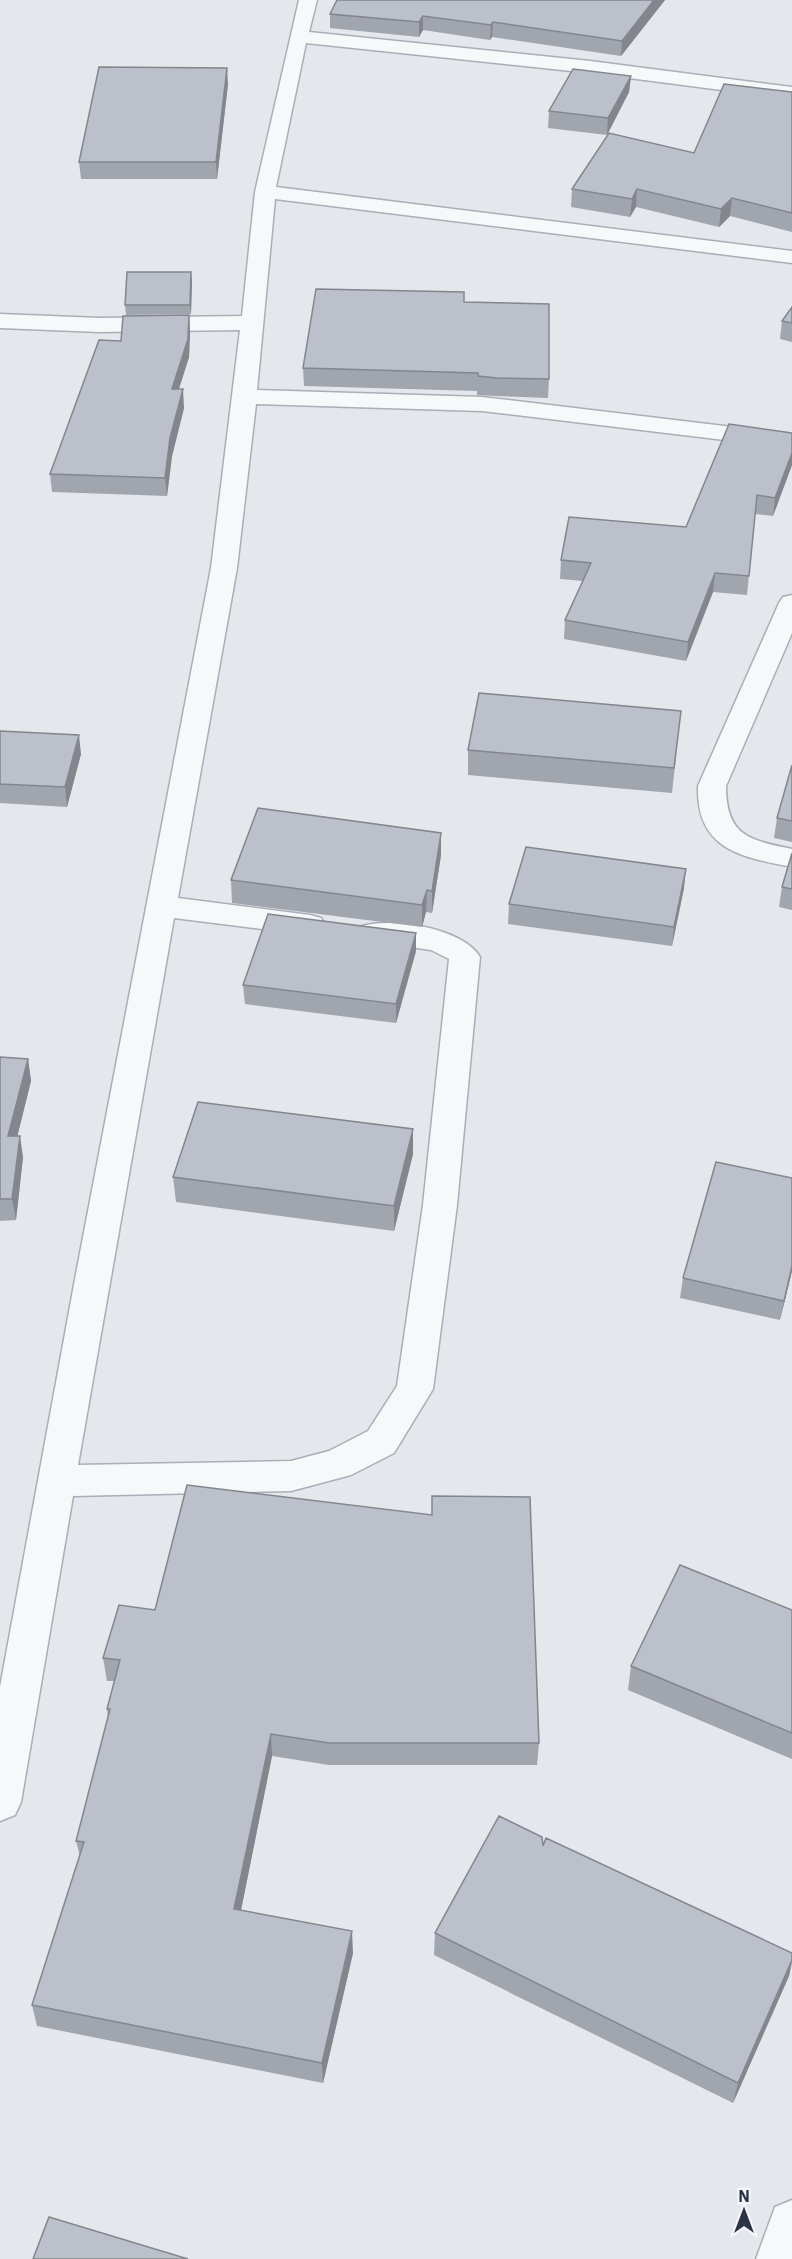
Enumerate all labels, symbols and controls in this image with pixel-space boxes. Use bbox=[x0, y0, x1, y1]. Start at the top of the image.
north arrow bbox=[714, 2181, 774, 2241]
text: N bbox=[738, 2186, 750, 2206]

